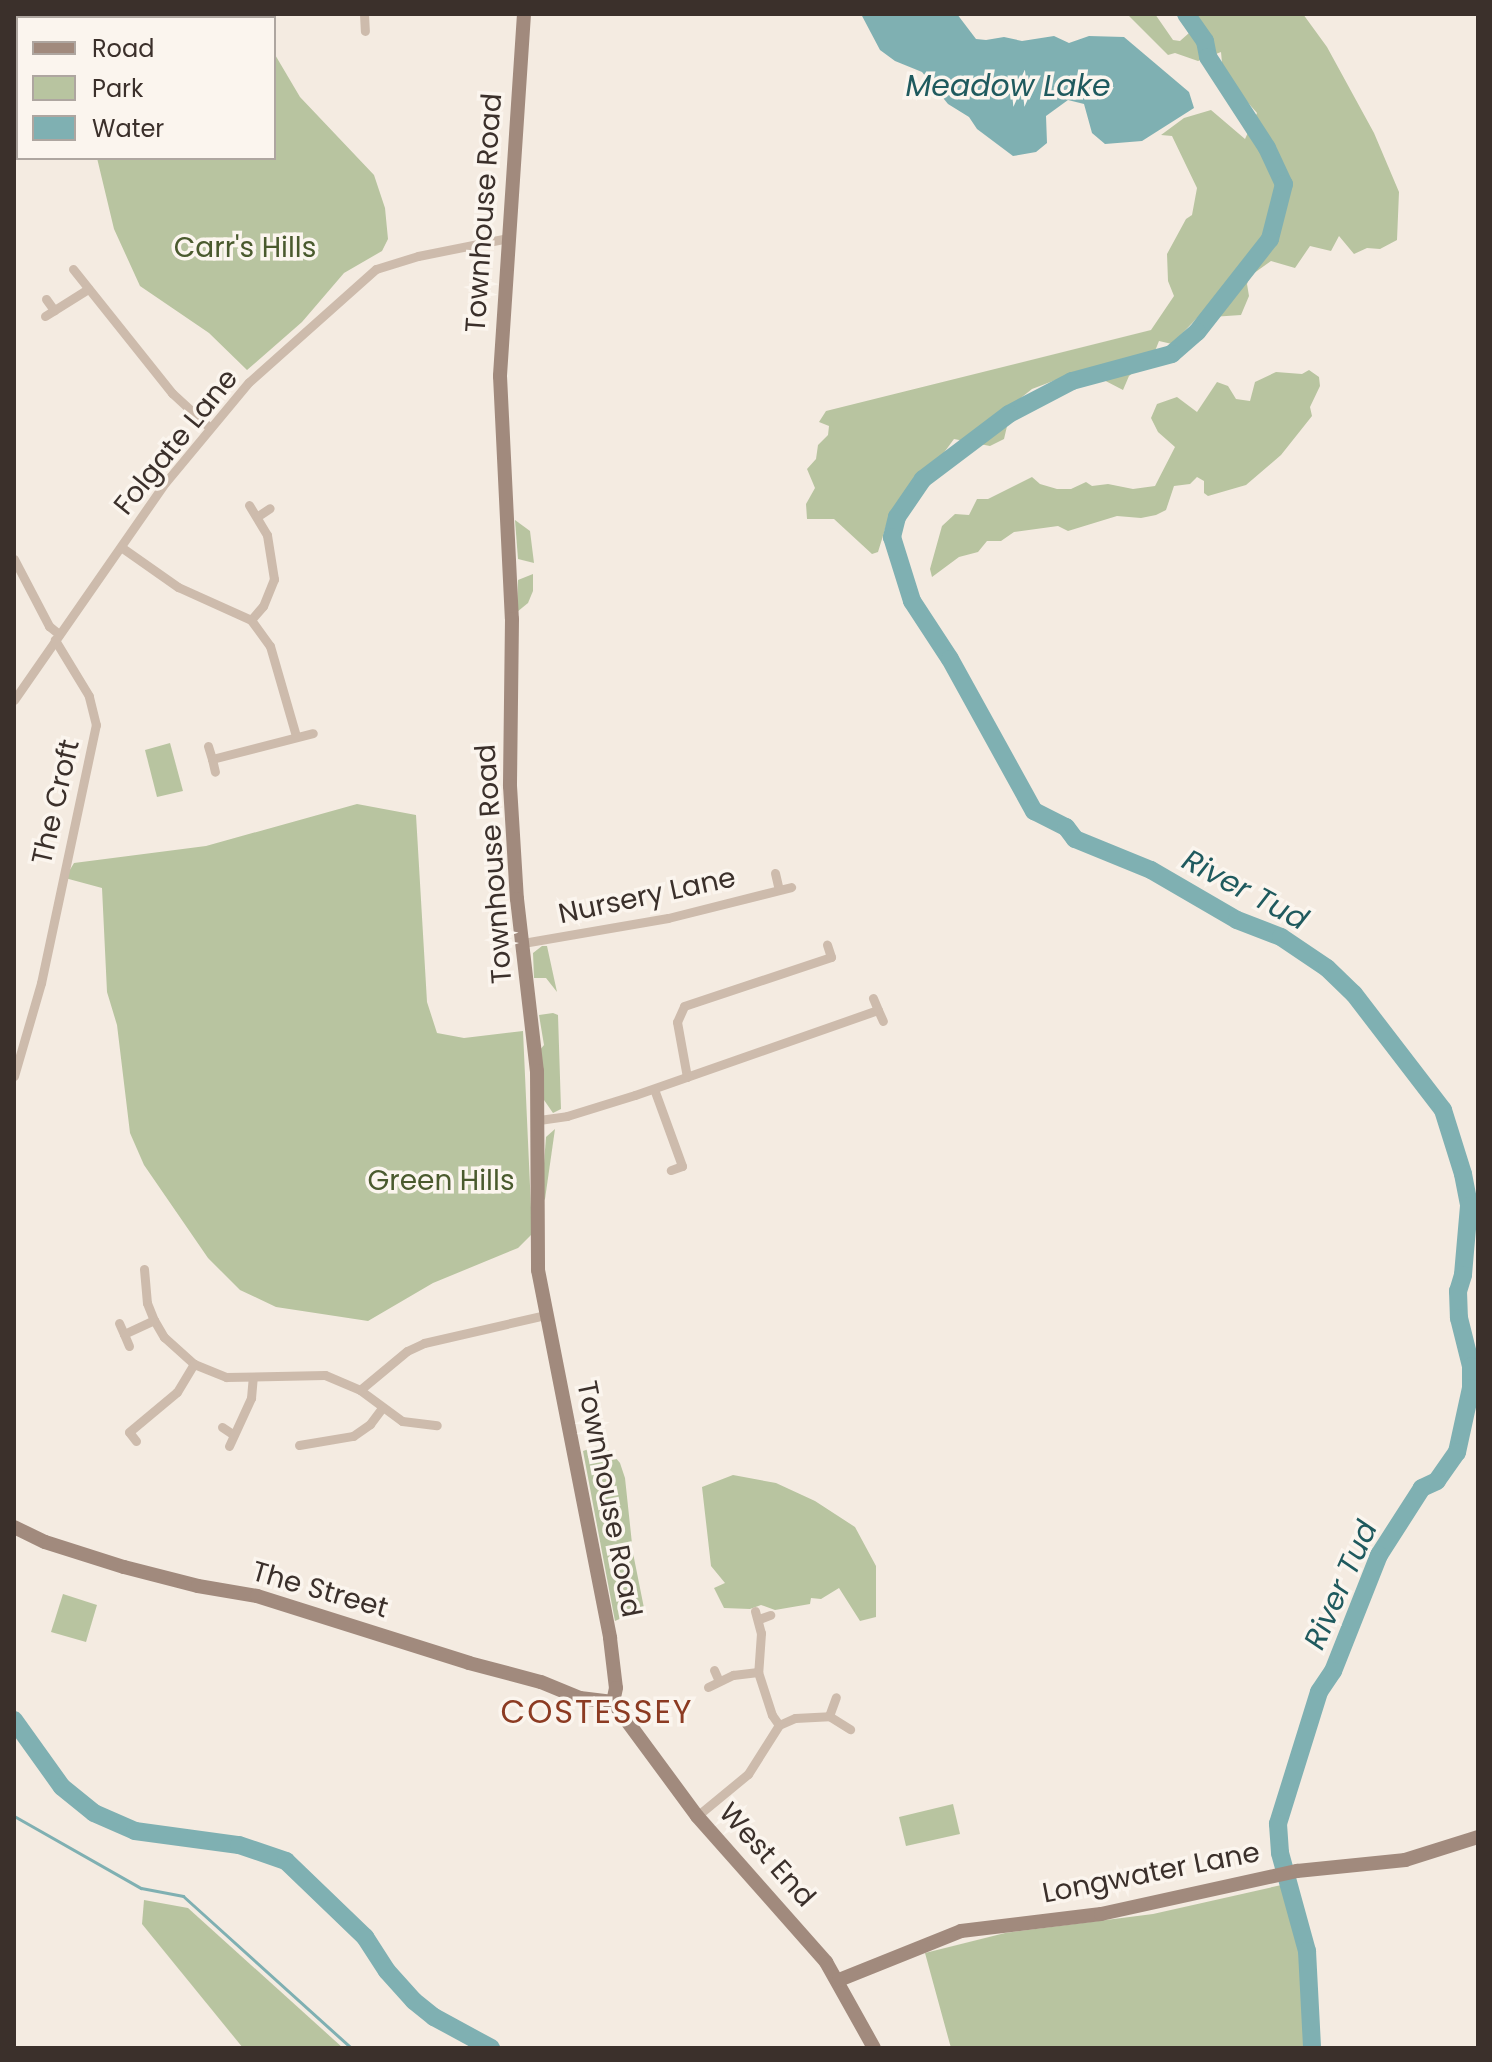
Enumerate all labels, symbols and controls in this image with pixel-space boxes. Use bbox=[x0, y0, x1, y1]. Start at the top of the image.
legend bbox=[16, 16, 276, 160]
text: Road bbox=[92, 32, 154, 65]
water label: Meadow Lake bbox=[905, 68, 1111, 104]
text: Park bbox=[92, 72, 143, 105]
street label: Townhouse Road bbox=[459, 92, 509, 334]
text: Water bbox=[92, 112, 164, 145]
park label: Carr's Hills bbox=[174, 231, 316, 265]
street label: Folgate Lane bbox=[107, 362, 245, 522]
street label: The Croft bbox=[25, 736, 87, 868]
street label: Townhouse Road bbox=[469, 743, 519, 985]
water label: River Tud bbox=[1176, 842, 1314, 938]
street label: Nursery Lane bbox=[555, 861, 739, 931]
park label: Green Hills bbox=[368, 1164, 514, 1198]
street label: Townhouse Road bbox=[570, 1378, 648, 1620]
water label: River Tud bbox=[1297, 1515, 1385, 1655]
street label: The Street bbox=[248, 1555, 392, 1625]
district label: COSTESSEY bbox=[500, 1693, 694, 1731]
street label: West End bbox=[712, 1796, 822, 1914]
street label: Longwater Lane bbox=[1040, 1835, 1262, 1911]

